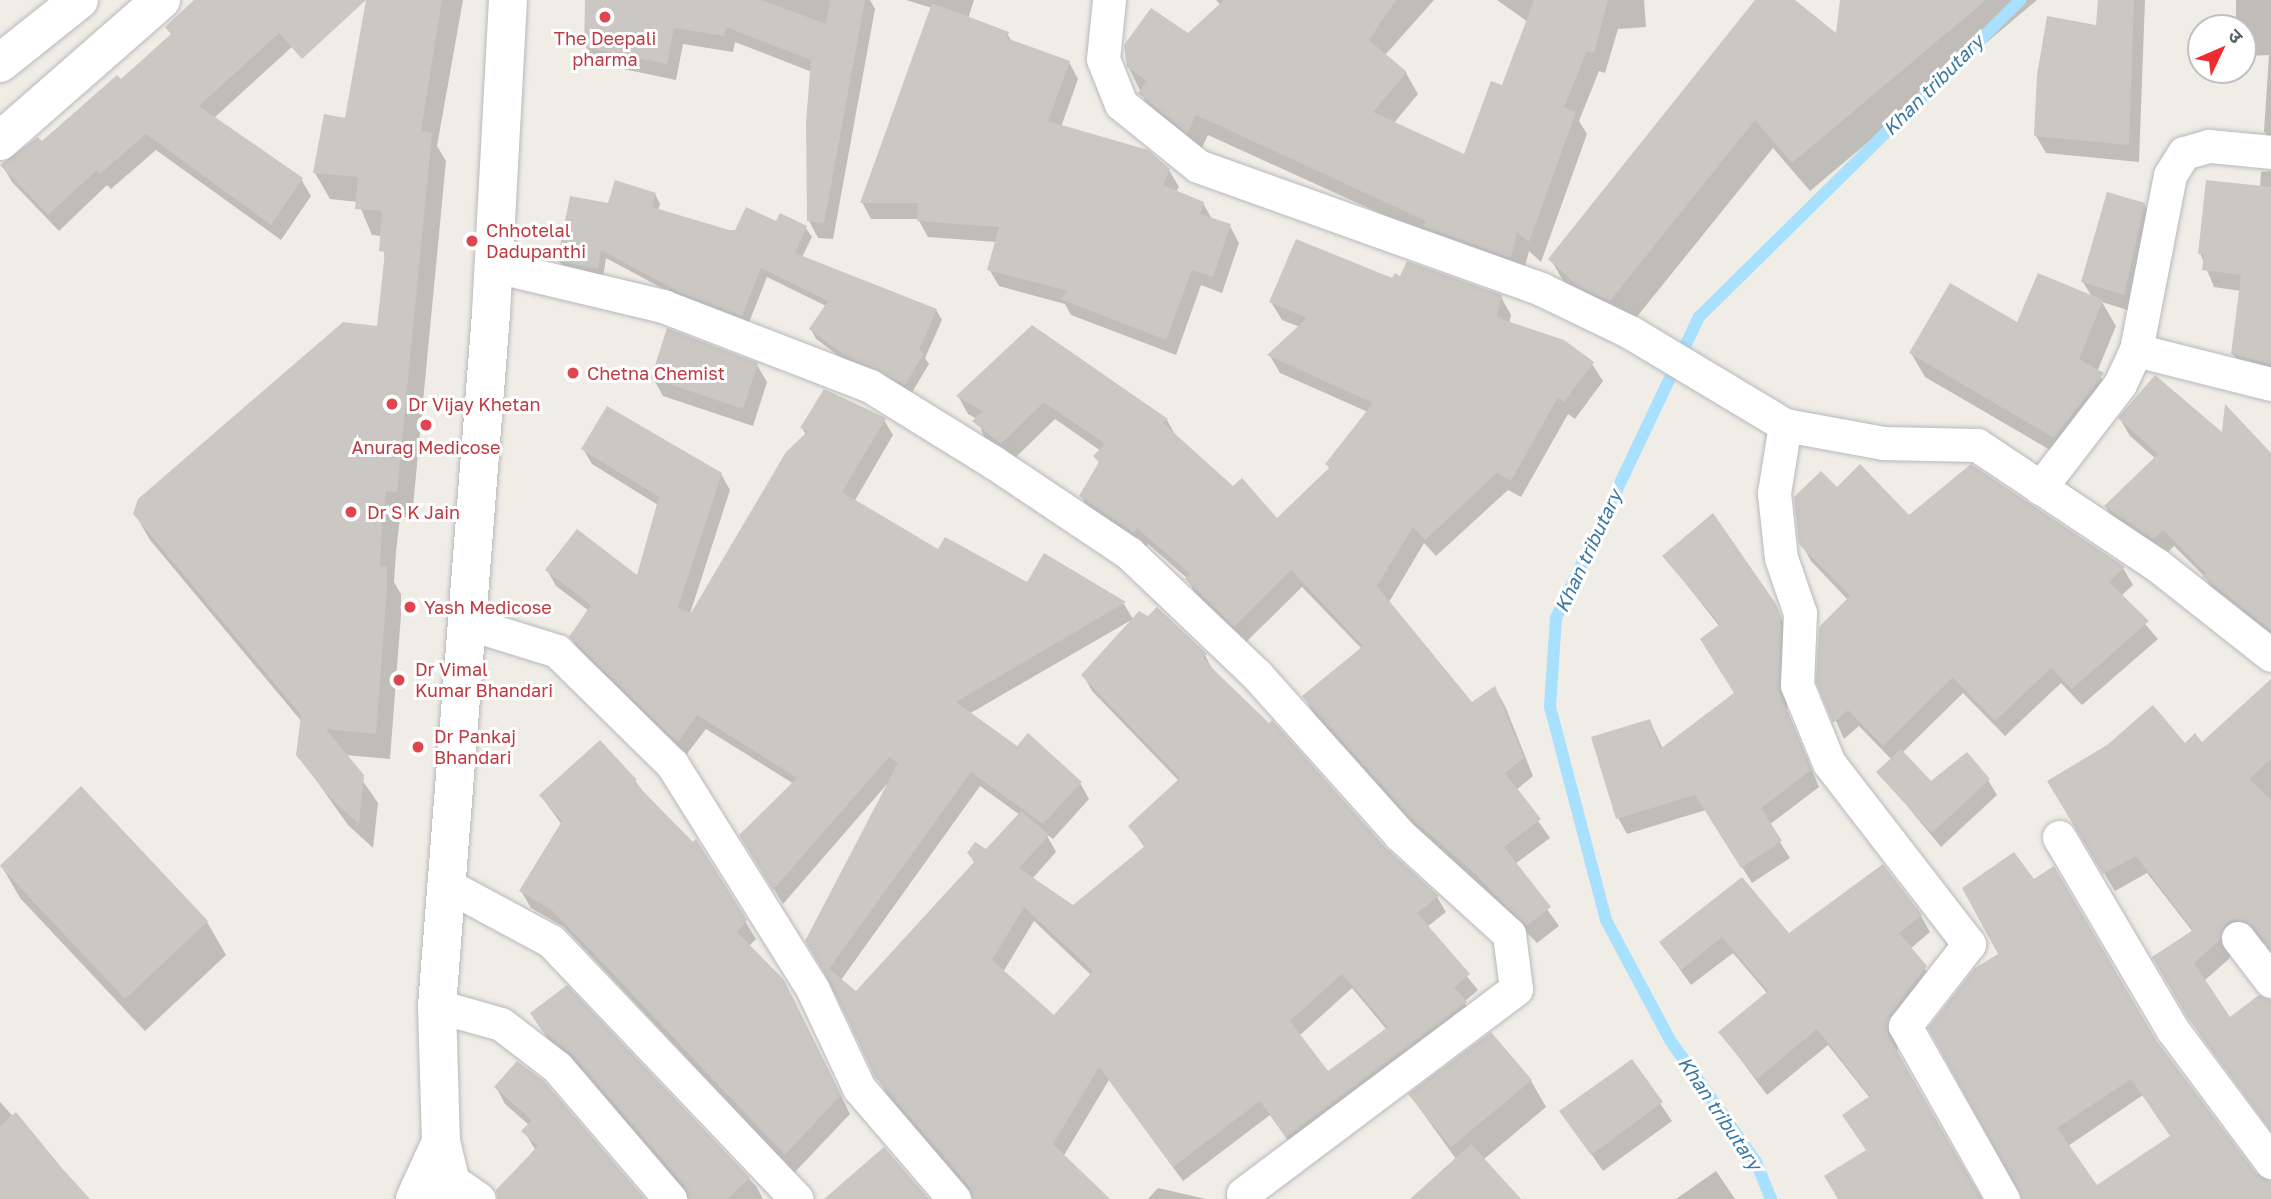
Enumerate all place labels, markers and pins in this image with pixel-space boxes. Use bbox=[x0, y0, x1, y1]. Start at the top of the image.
marker: The Deepali pharma bbox=[597, 9, 613, 25]
place label: The Deepali pharma bbox=[554, 28, 656, 70]
place label: Chhotelal Dadupanthi bbox=[486, 220, 586, 262]
marker: Chhotelal Dadupanthi bbox=[464, 233, 480, 249]
place label: Chetna Chemist bbox=[587, 362, 725, 384]
marker: Chetna Chemist bbox=[565, 365, 581, 381]
place label: Dr Vijay Khetan bbox=[408, 393, 541, 415]
marker: Dr Vijay Khetan bbox=[382, 394, 402, 414]
marker: Anurag Medicose bbox=[418, 417, 434, 433]
place label: Anurag Medicose bbox=[351, 436, 501, 458]
place label: Dr S K Jain bbox=[367, 501, 460, 523]
marker: Dr S K Jain bbox=[341, 502, 361, 522]
place label: Yash Medicose bbox=[424, 596, 552, 618]
marker: Yash Medicose bbox=[402, 599, 418, 615]
place label: Dr Vimal Kumar Bhandari bbox=[415, 659, 553, 702]
marker: Dr Vimal Kumar Bhandari bbox=[389, 670, 409, 690]
place label: Dr Pankaj Bhandari bbox=[434, 726, 516, 768]
marker: Dr Pankaj Bhandari bbox=[408, 737, 428, 757]

